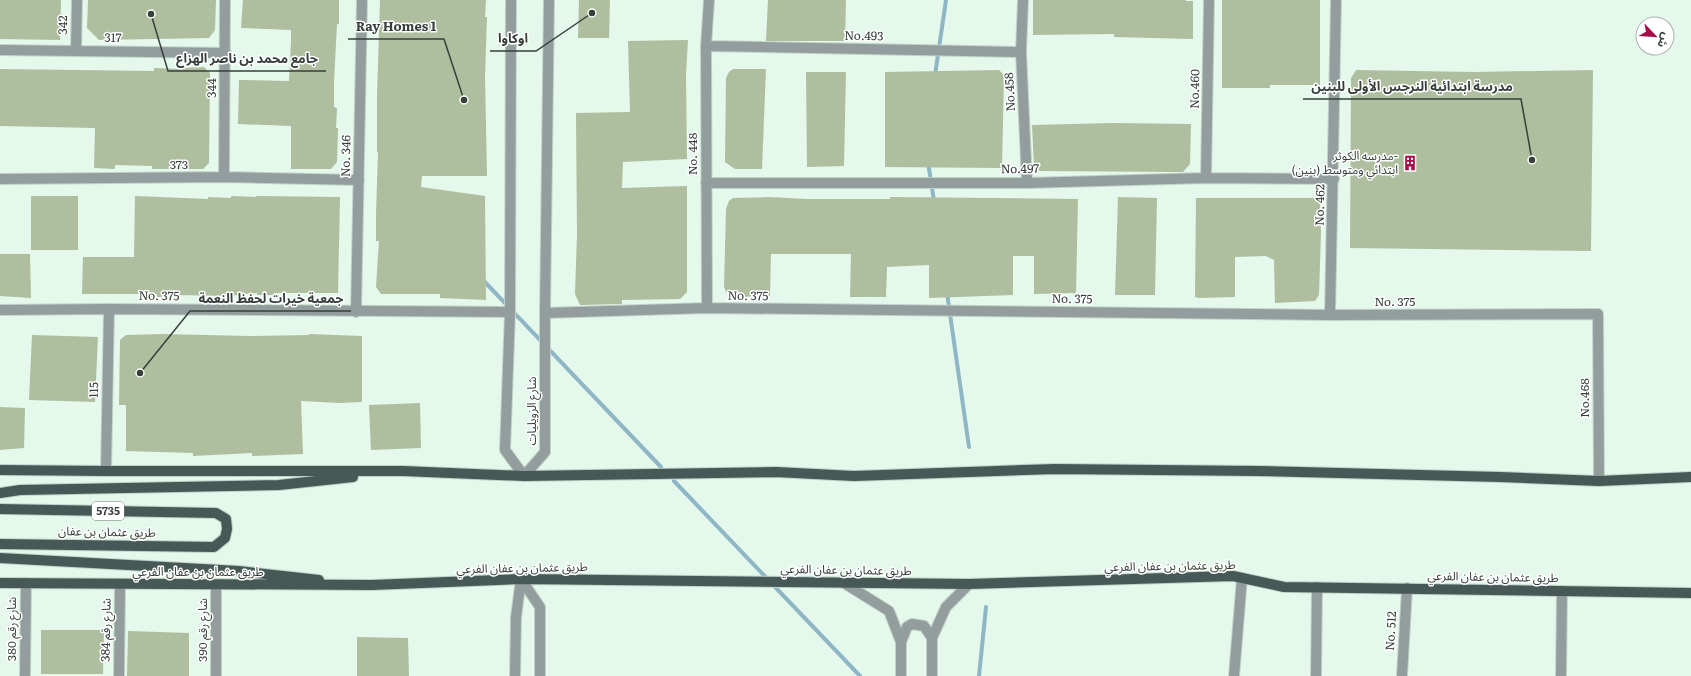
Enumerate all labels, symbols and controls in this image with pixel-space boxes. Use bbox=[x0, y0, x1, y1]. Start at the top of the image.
callout: Ray Homes 1 bbox=[348, 14, 444, 39]
street label: 342 bbox=[53, 15, 71, 35]
text: Ray Homes 1 bbox=[356, 16, 437, 35]
north arrow bbox=[1635, 16, 1675, 56]
callout: اوكاوا bbox=[490, 26, 536, 51]
street label: No.493 bbox=[844, 26, 884, 44]
street label: 317 bbox=[104, 28, 122, 46]
text: اوكاوا bbox=[498, 28, 528, 47]
text: ش bbox=[1655, 30, 1675, 51]
callout: جامع محمد بن ناصر الهزاع bbox=[168, 46, 326, 71]
text: جامع محمد بن ناصر الهزاع bbox=[176, 48, 318, 68]
street label: No.460 bbox=[1185, 69, 1203, 109]
street label: No.458 bbox=[999, 72, 1019, 112]
callout: مدرسة ابتدائية النرجس الأولى للبنين bbox=[1303, 74, 1521, 99]
text: مدرسة ابتدائية النرجس الأولى للبنين bbox=[1311, 76, 1513, 95]
street label: 344 bbox=[202, 78, 220, 98]
street label: No. 448 bbox=[683, 132, 701, 175]
street label: No. 346 bbox=[336, 134, 354, 177]
place label: مدرسه الكوثر- ابتدائي ومتوسط (بنين) bbox=[1292, 146, 1398, 180]
building icon: مدرسه الكوثر- ابتدائي ومتوسط (بنين) bbox=[1401, 154, 1419, 172]
street label: 373 bbox=[170, 155, 188, 173]
street label: No.497 bbox=[1000, 159, 1039, 177]
street label: No. 462 bbox=[1310, 184, 1328, 226]
street label: No. 375 bbox=[138, 286, 180, 304]
callout: جمعية خيرات لحفظ النعمة bbox=[190, 286, 351, 311]
street label: No. 375 bbox=[727, 286, 769, 304]
text: جمعية خيرات لحفظ النعمة bbox=[198, 288, 344, 307]
street label: No. 375 bbox=[1051, 289, 1093, 307]
street label: No. 375 bbox=[1375, 292, 1415, 310]
street label: شارع الزويليات bbox=[522, 377, 541, 445]
street label: No.468 bbox=[1575, 378, 1593, 418]
street label: 115 bbox=[84, 382, 102, 398]
road number: 5735 bbox=[92, 502, 124, 520]
street label: طريق عثمان بن عفان bbox=[58, 521, 156, 541]
street label: طريق عثمان بن عفان الفرعي bbox=[1104, 555, 1236, 577]
street label: طريق عثمان بن عفان الفرعي bbox=[456, 557, 588, 579]
street label: طريق عثمان بن عفان الفرعي bbox=[780, 559, 912, 581]
street label: طريق عثمان بن عفان الفرعي bbox=[132, 562, 264, 582]
street label: طريق عثمان بن عفان الفرعي bbox=[1427, 566, 1559, 588]
street label: شارع رقم 380 bbox=[2, 597, 21, 661]
street label: شارع رقم 384 bbox=[95, 598, 116, 662]
street label: شارع رقم 390 bbox=[193, 598, 212, 662]
street label: No. 512 bbox=[1380, 611, 1400, 651]

